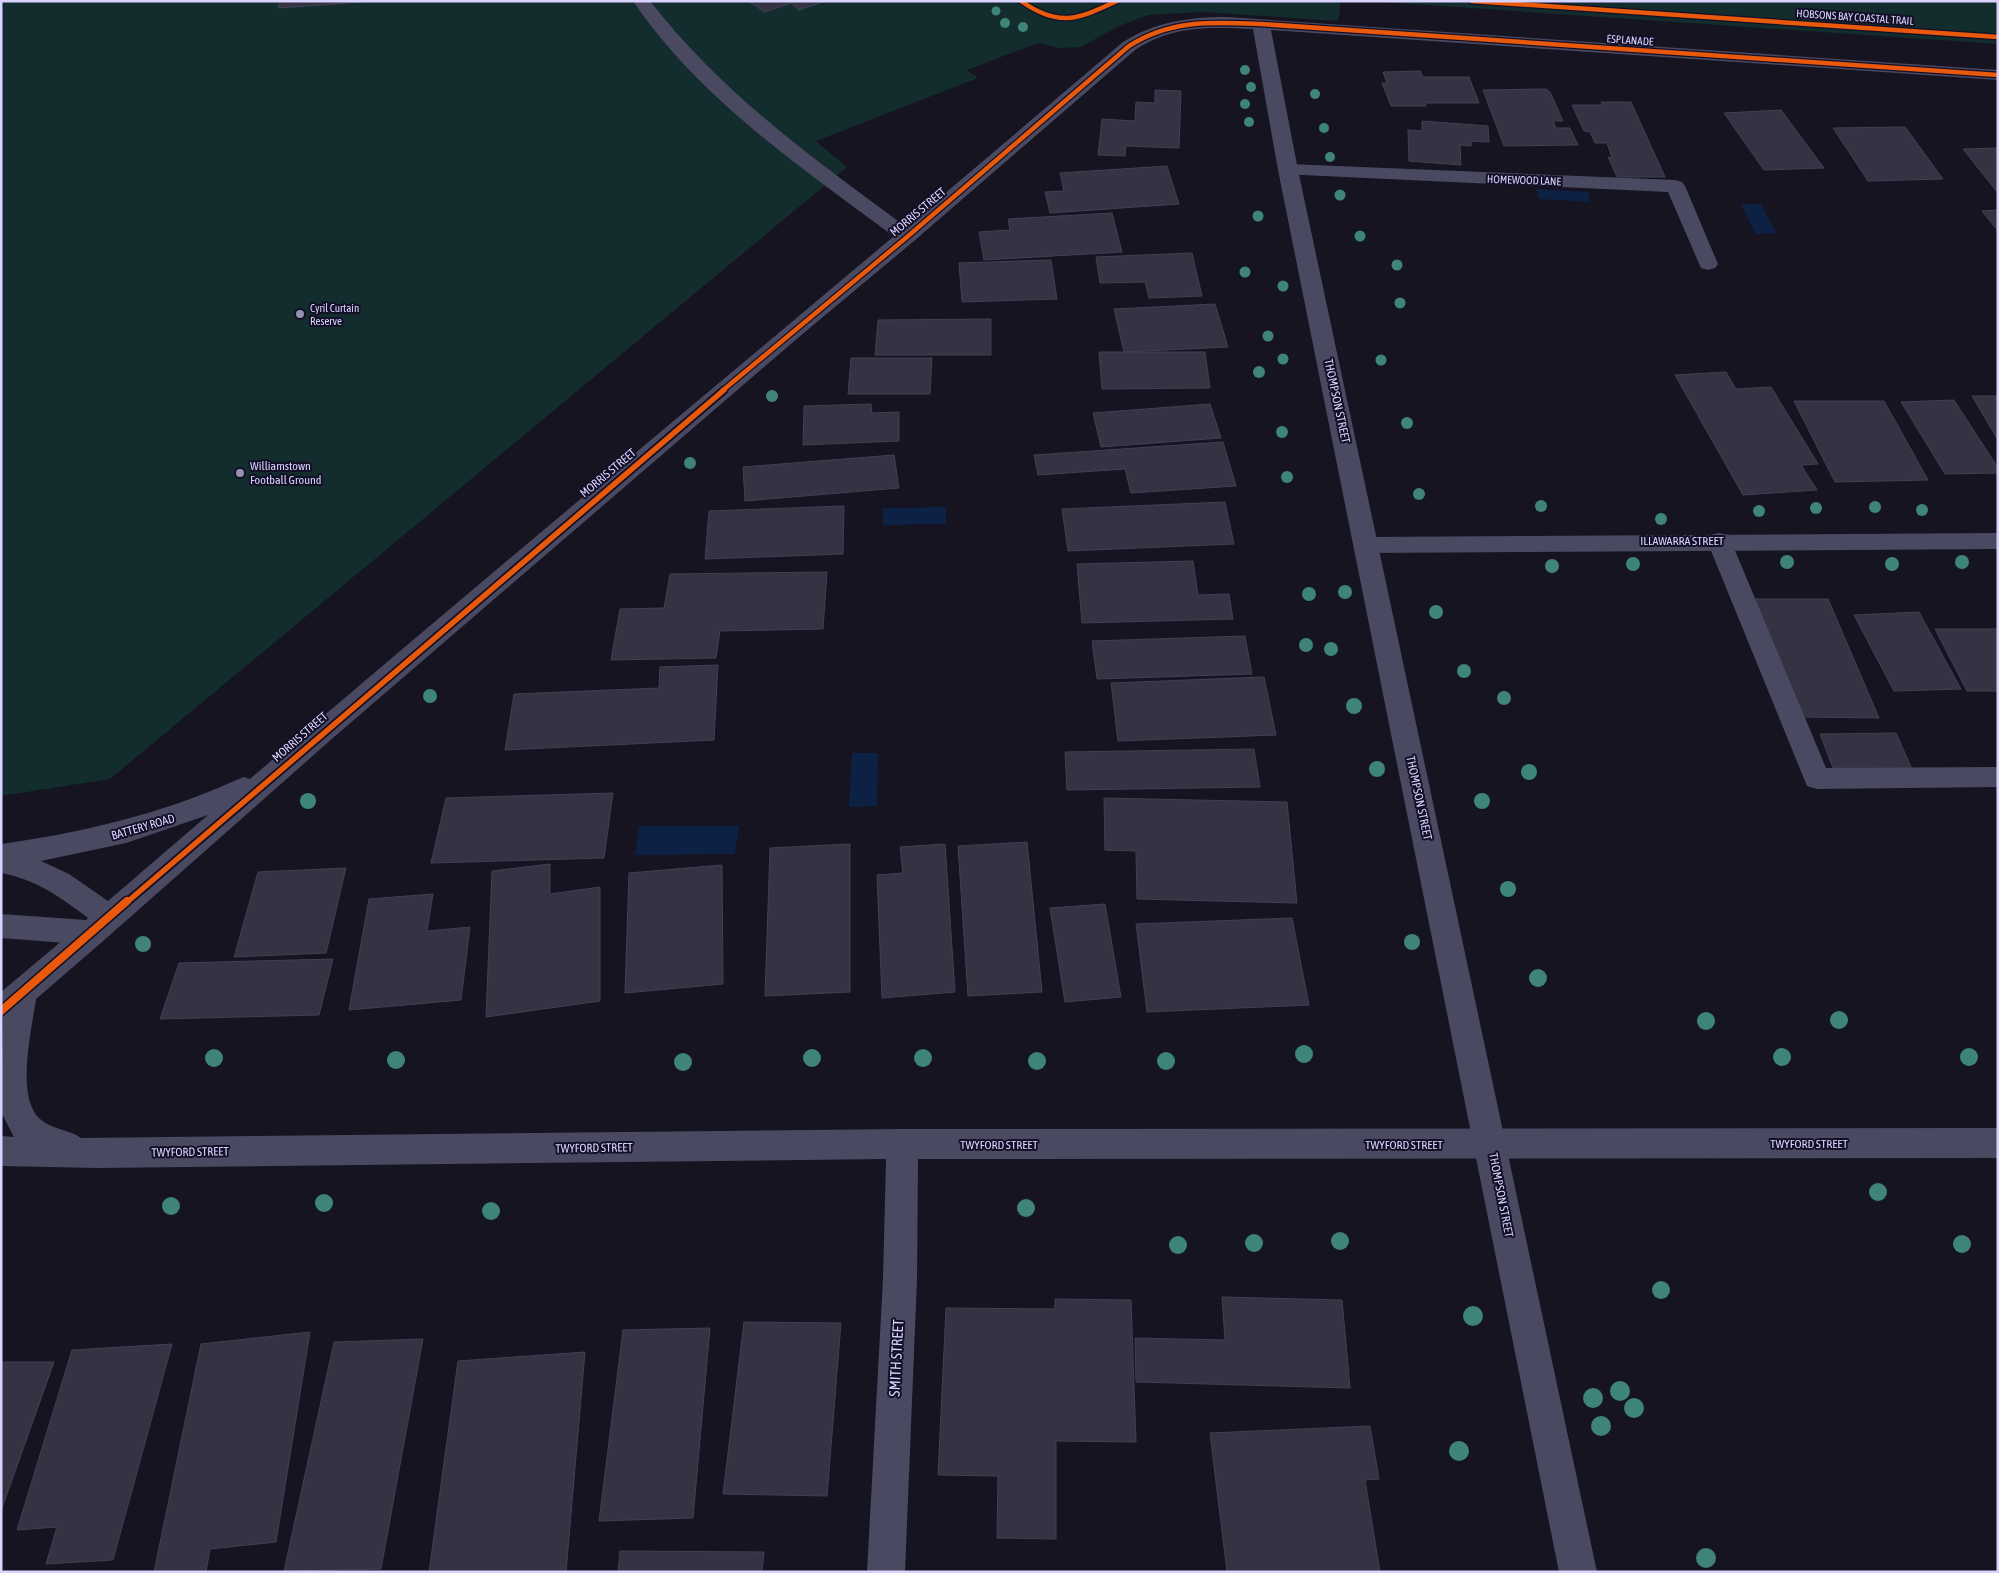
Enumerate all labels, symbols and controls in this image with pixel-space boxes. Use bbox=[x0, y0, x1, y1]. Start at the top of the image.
street label: HOBSONS BAY COASTAL TRAIL bbox=[1796, 7, 1915, 27]
street label: ESPLANADE bbox=[1606, 32, 1654, 48]
street label: HOMEWOOD LANE bbox=[1487, 173, 1562, 187]
street label: MORRIS STREET bbox=[887, 184, 949, 239]
place label: Cyril Curtain Reserve bbox=[310, 302, 359, 327]
marker: Cyril Curtain Reserve bbox=[294, 308, 306, 320]
street label: THOMPSON STREET bbox=[1321, 358, 1353, 445]
street label: MORRIS STREET bbox=[577, 445, 639, 500]
place label: Williamstown Football Ground bbox=[250, 459, 321, 487]
marker: Williamstown Football Ground bbox=[234, 467, 246, 479]
street label: ILLAWARRA STREET bbox=[1640, 534, 1725, 548]
street label: MORRIS STREET bbox=[270, 709, 331, 765]
street label: THOMPSON STREET bbox=[1403, 755, 1435, 842]
street label: BATTERY ROAD bbox=[110, 811, 176, 843]
street label: TWYFORD STREET bbox=[1770, 1137, 1848, 1151]
street label: TWYFORD STREET bbox=[960, 1138, 1038, 1152]
street label: TWYFORD STREET bbox=[1365, 1138, 1443, 1152]
street label: TWYFORD STREET bbox=[555, 1140, 634, 1156]
street label: TWYFORD STREET bbox=[151, 1144, 230, 1160]
street label: THOMPSON STREET bbox=[1486, 1152, 1516, 1239]
street label: SMITH STREET bbox=[885, 1319, 907, 1397]

